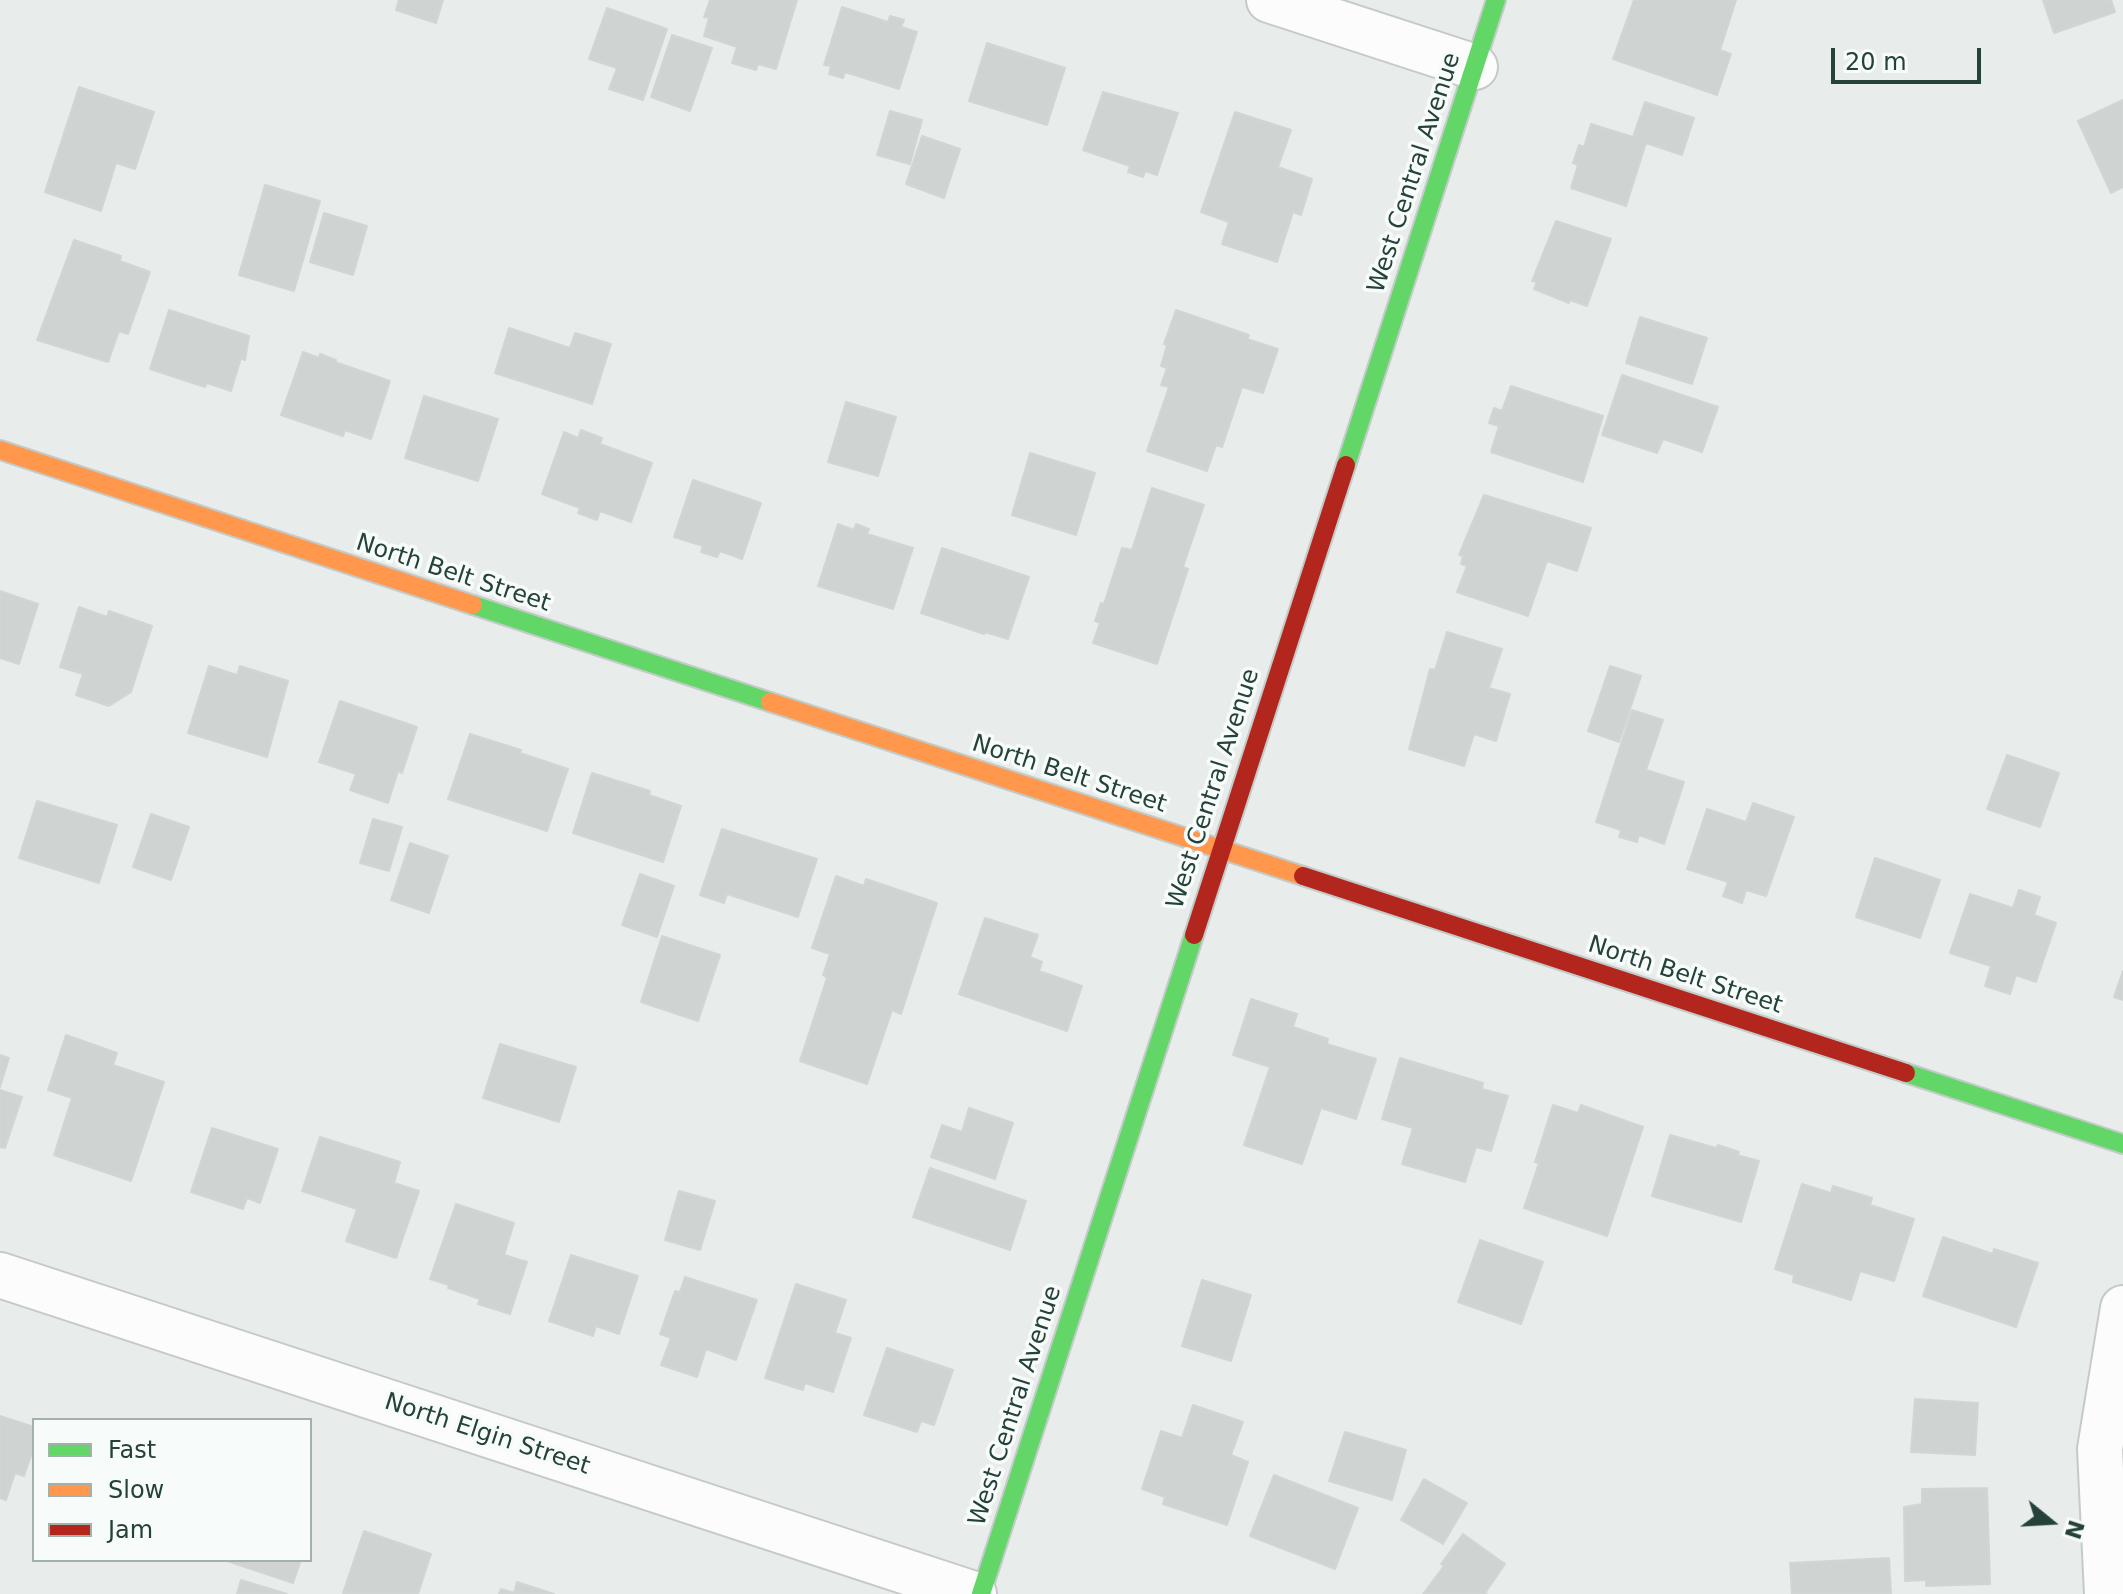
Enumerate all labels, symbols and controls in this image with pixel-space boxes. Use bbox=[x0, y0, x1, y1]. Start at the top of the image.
scale bar bbox=[1835, 32, 1985, 82]
text: 20 m bbox=[1845, 48, 1907, 76]
street label: West Central Avenue bbox=[1363, 49, 1467, 297]
street label: North Belt Street bbox=[352, 529, 554, 619]
street label: West Central Avenue bbox=[1162, 665, 1266, 913]
street label: North Belt Street bbox=[968, 730, 1170, 820]
street label: North Belt Street bbox=[1584, 931, 1786, 1021]
street label: West Central Avenue bbox=[964, 1282, 1068, 1530]
street label: North Elgin Street bbox=[381, 1388, 593, 1482]
legend bbox=[32, 1418, 312, 1562]
text: Fast bbox=[108, 1436, 156, 1464]
text: Slow bbox=[108, 1476, 164, 1504]
north arrow bbox=[2011, 1482, 2091, 1562]
text: Jam bbox=[108, 1516, 153, 1544]
text: N bbox=[2060, 1517, 2089, 1542]

